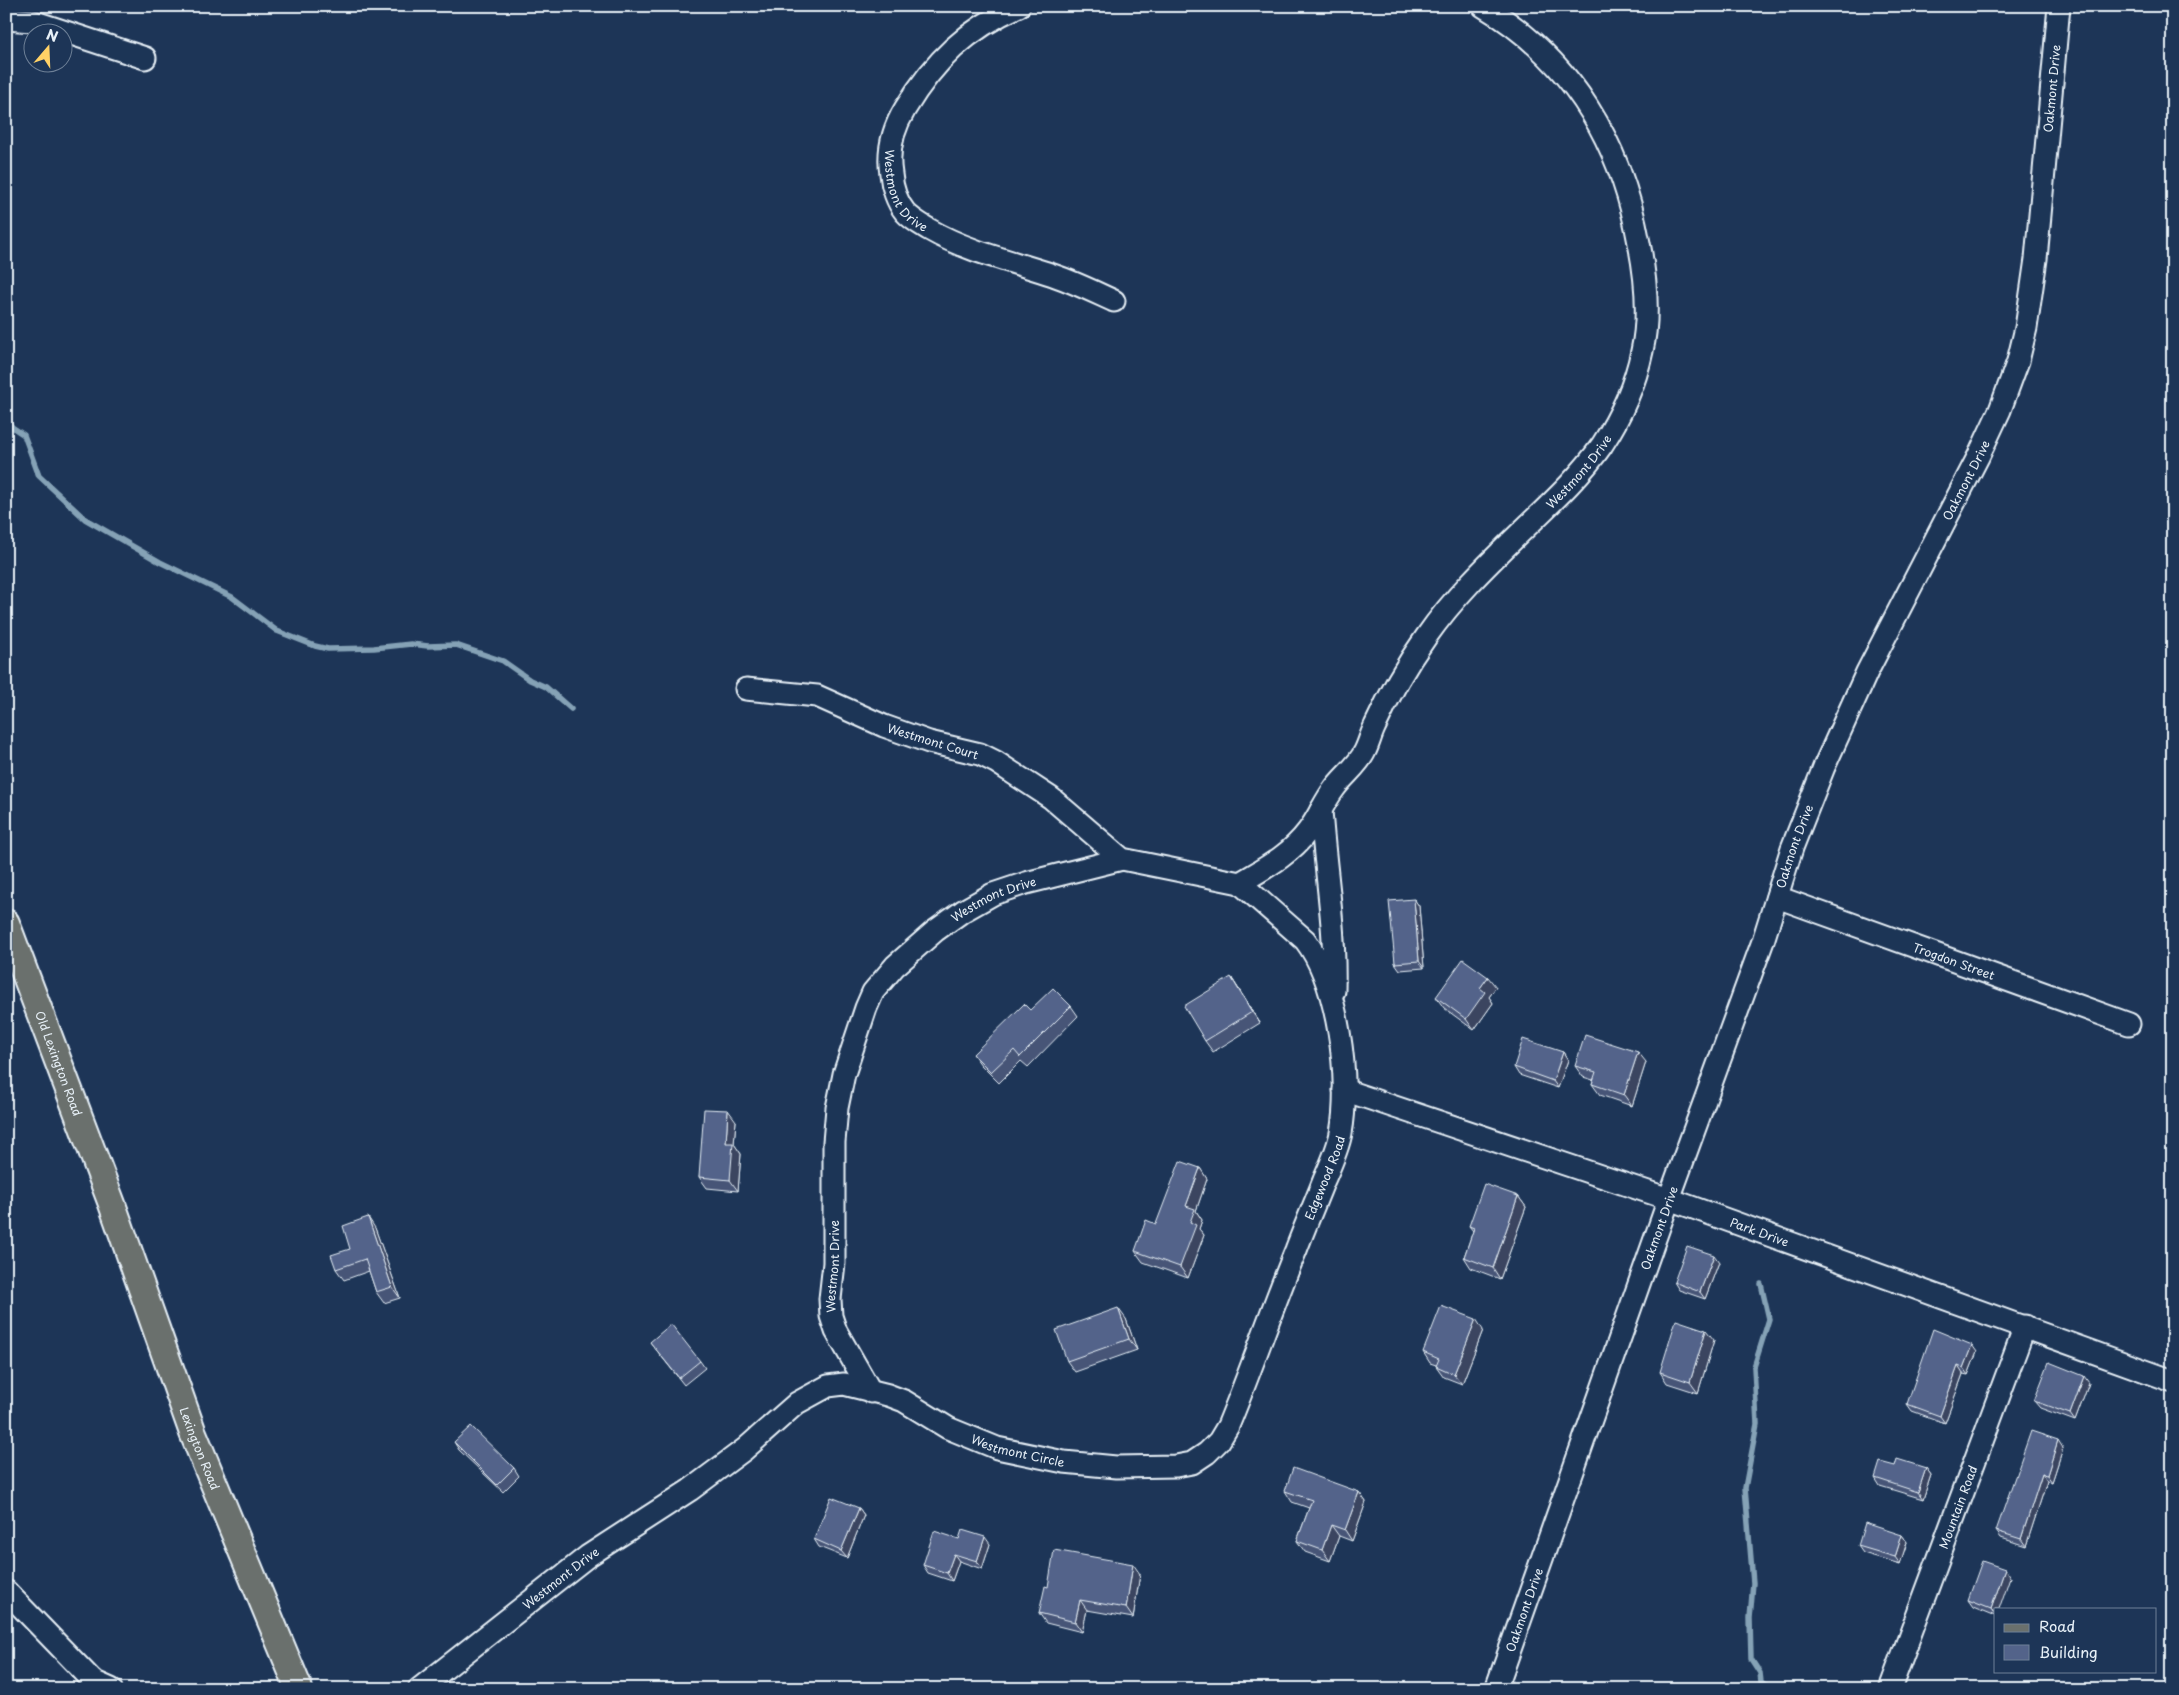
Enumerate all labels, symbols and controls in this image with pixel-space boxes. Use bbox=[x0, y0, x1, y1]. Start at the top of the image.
north arrow bbox=[22, 22, 72, 72]
text: N bbox=[44, 24, 61, 47]
street label: Oakmont Drive bbox=[2039, 44, 2064, 133]
street label: Westmont Drive bbox=[881, 149, 931, 236]
street label: Westmont Drive bbox=[1542, 431, 1616, 513]
street label: Oakmont Drive bbox=[1938, 437, 1994, 523]
street label: Westmont Court bbox=[885, 719, 981, 763]
street label: Oakmont Drive bbox=[1771, 802, 1817, 890]
street label: Westmont Drive bbox=[947, 872, 1038, 926]
street label: Trogdon Street bbox=[1910, 938, 1997, 984]
street label: Old Lexington Road bbox=[31, 1008, 87, 1119]
street label: Edgewood Road bbox=[1300, 1134, 1349, 1223]
street label: Oakmont Drive bbox=[1636, 1183, 1682, 1272]
street label: Park Drive bbox=[1728, 1213, 1791, 1251]
street label: Westmont Drive bbox=[821, 1220, 843, 1313]
street label: Lexington Road bbox=[175, 1404, 225, 1492]
street label: Westmont Circle bbox=[968, 1429, 1067, 1471]
street label: Mountain Road bbox=[1934, 1463, 1981, 1551]
street label: Westmont Drive bbox=[519, 1542, 602, 1613]
street label: Oakmont Drive bbox=[1501, 1565, 1547, 1654]
legend bbox=[1994, 1608, 2156, 1672]
text: Road bbox=[2039, 1614, 2075, 1637]
text: Building bbox=[2039, 1640, 2098, 1663]

